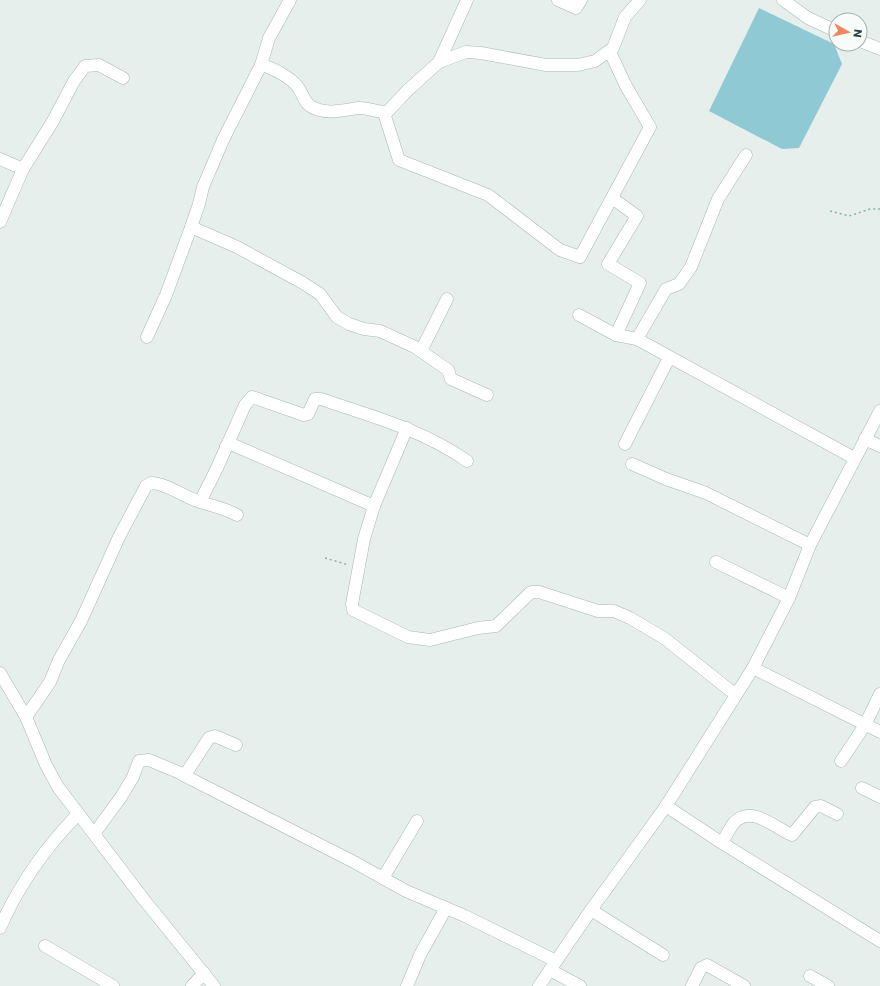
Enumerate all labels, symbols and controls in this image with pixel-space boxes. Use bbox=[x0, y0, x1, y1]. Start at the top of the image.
north arrow bbox=[828, 12, 868, 52]
text: N bbox=[849, 28, 866, 39]

